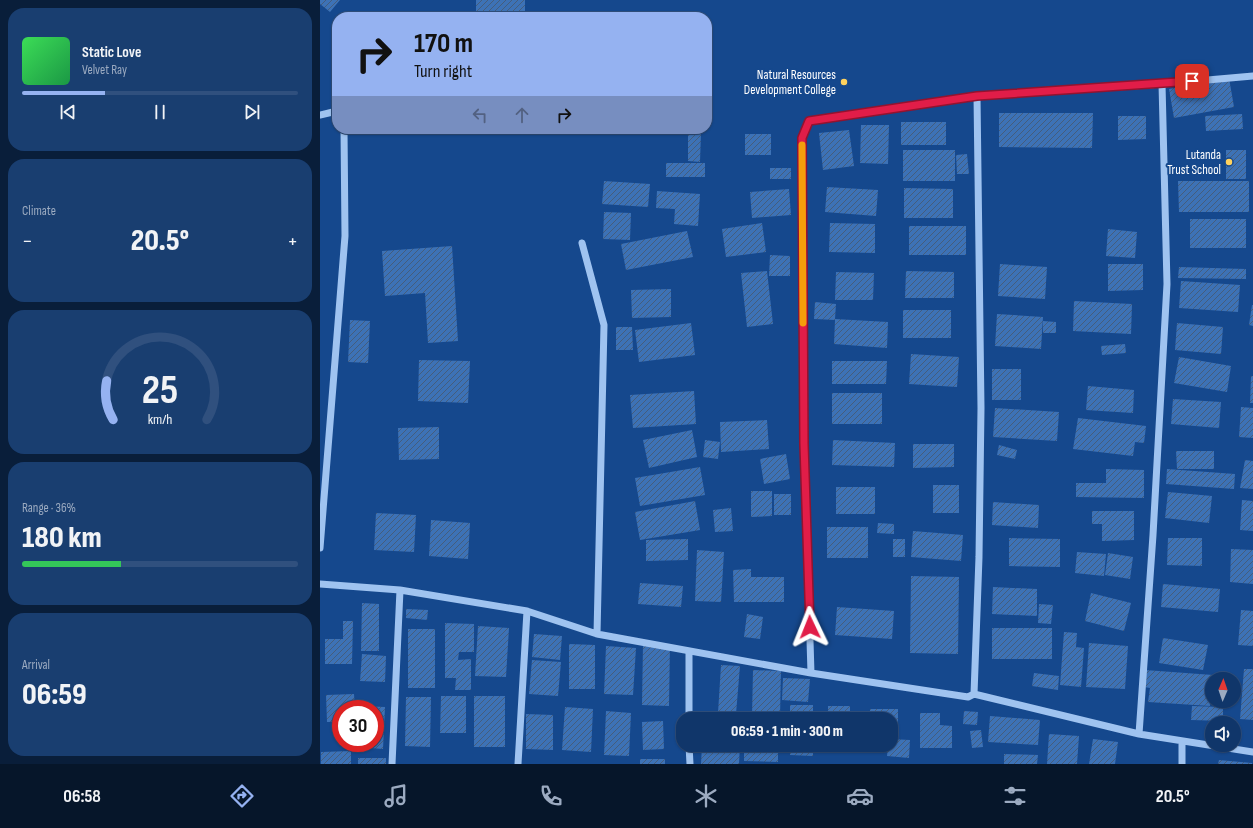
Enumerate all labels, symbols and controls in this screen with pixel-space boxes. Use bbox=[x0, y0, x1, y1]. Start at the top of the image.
text: 170 m bbox=[414, 27, 473, 60]
icon: right bbox=[348, 28, 400, 80]
text: Static Love bbox=[82, 43, 141, 62]
text: Turn right bbox=[414, 61, 472, 82]
text: Velvet Ray bbox=[82, 62, 127, 78]
pin bbox=[1175, 64, 1209, 98]
place label: Natural Resources Development College bbox=[744, 67, 836, 98]
icon: arrive bbox=[1181, 70, 1203, 92]
marker: Natural Resources Development College bbox=[839, 77, 849, 87]
icon: previous bbox=[57, 101, 79, 123]
icon: pause bbox=[149, 101, 171, 123]
icon: next bbox=[241, 101, 263, 123]
icon: left bbox=[469, 104, 491, 126]
icon: ahead bbox=[511, 104, 533, 126]
icon: right bbox=[553, 104, 575, 126]
place label: Lutanda Trust School bbox=[1167, 147, 1221, 178]
marker: Lutanda Trust School bbox=[1224, 157, 1234, 167]
text: Climate bbox=[22, 203, 56, 219]
text: 20.5° bbox=[131, 223, 189, 259]
text: − bbox=[22, 228, 33, 255]
text: + bbox=[287, 228, 298, 255]
text: 25 bbox=[142, 366, 178, 415]
text: km/h bbox=[148, 411, 172, 428]
text: Range · 36% bbox=[22, 500, 76, 516]
text: 180 km bbox=[22, 520, 102, 556]
position arrow bbox=[789, 606, 831, 648]
text: Arrival bbox=[22, 657, 50, 673]
north arrow bbox=[1205, 672, 1241, 708]
map controls bbox=[1205, 672, 1241, 752]
text: 06:59 bbox=[22, 677, 87, 713]
speed limit sign: 30 bbox=[332, 700, 384, 752]
button: sound bbox=[1205, 716, 1241, 752]
text: 06:59 · 1 min · 300 m bbox=[731, 722, 843, 741]
icon: directions bbox=[228, 782, 256, 810]
icon: music bbox=[382, 782, 410, 810]
icon: phone bbox=[537, 782, 565, 810]
icon: climate bbox=[692, 782, 720, 810]
icon: car bbox=[846, 782, 874, 810]
icon: filters bbox=[1001, 782, 1029, 810]
text: 06:58 bbox=[63, 786, 101, 807]
text: 20.5° bbox=[1156, 786, 1190, 807]

